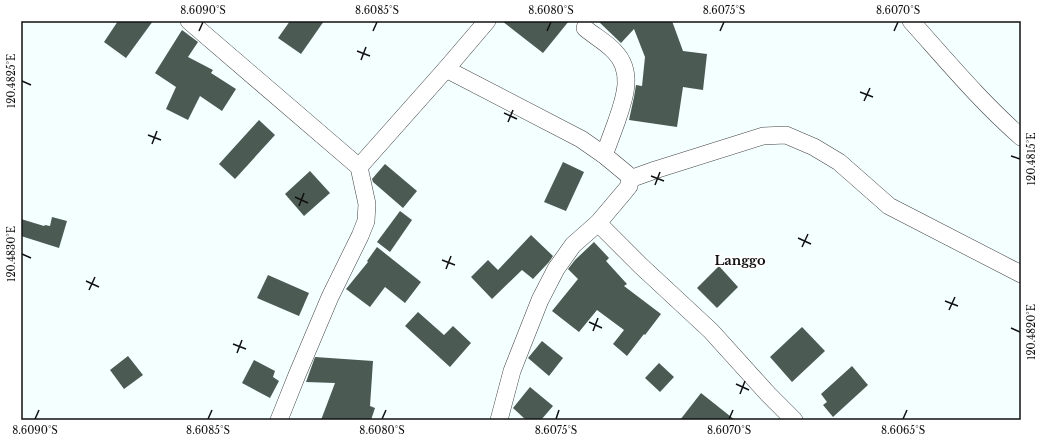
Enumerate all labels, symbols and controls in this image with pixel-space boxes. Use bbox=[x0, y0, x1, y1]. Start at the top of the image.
text: 8.6090°S bbox=[180, 4, 226, 17]
text: 8.6085°S bbox=[355, 4, 399, 17]
text: 8.6080°S bbox=[528, 4, 574, 17]
text: 8.6075°S bbox=[703, 4, 745, 17]
text: 8.6070°S bbox=[876, 4, 920, 17]
text: 120.4825°E bbox=[5, 54, 18, 108]
text: 120.4815°E bbox=[1025, 133, 1038, 185]
text: 120.4830°E bbox=[5, 226, 18, 282]
district label: Langgo bbox=[714, 252, 766, 269]
text: 120.4820°E bbox=[1025, 304, 1038, 360]
text: 8.6090°S bbox=[12, 424, 58, 437]
text: 8.6085°S bbox=[186, 424, 230, 437]
text: 8.6080°S bbox=[359, 424, 405, 437]
text: 8.6075°S bbox=[535, 424, 577, 437]
text: 8.6070°S bbox=[707, 424, 751, 437]
text: 8.6065°S bbox=[881, 424, 925, 437]

